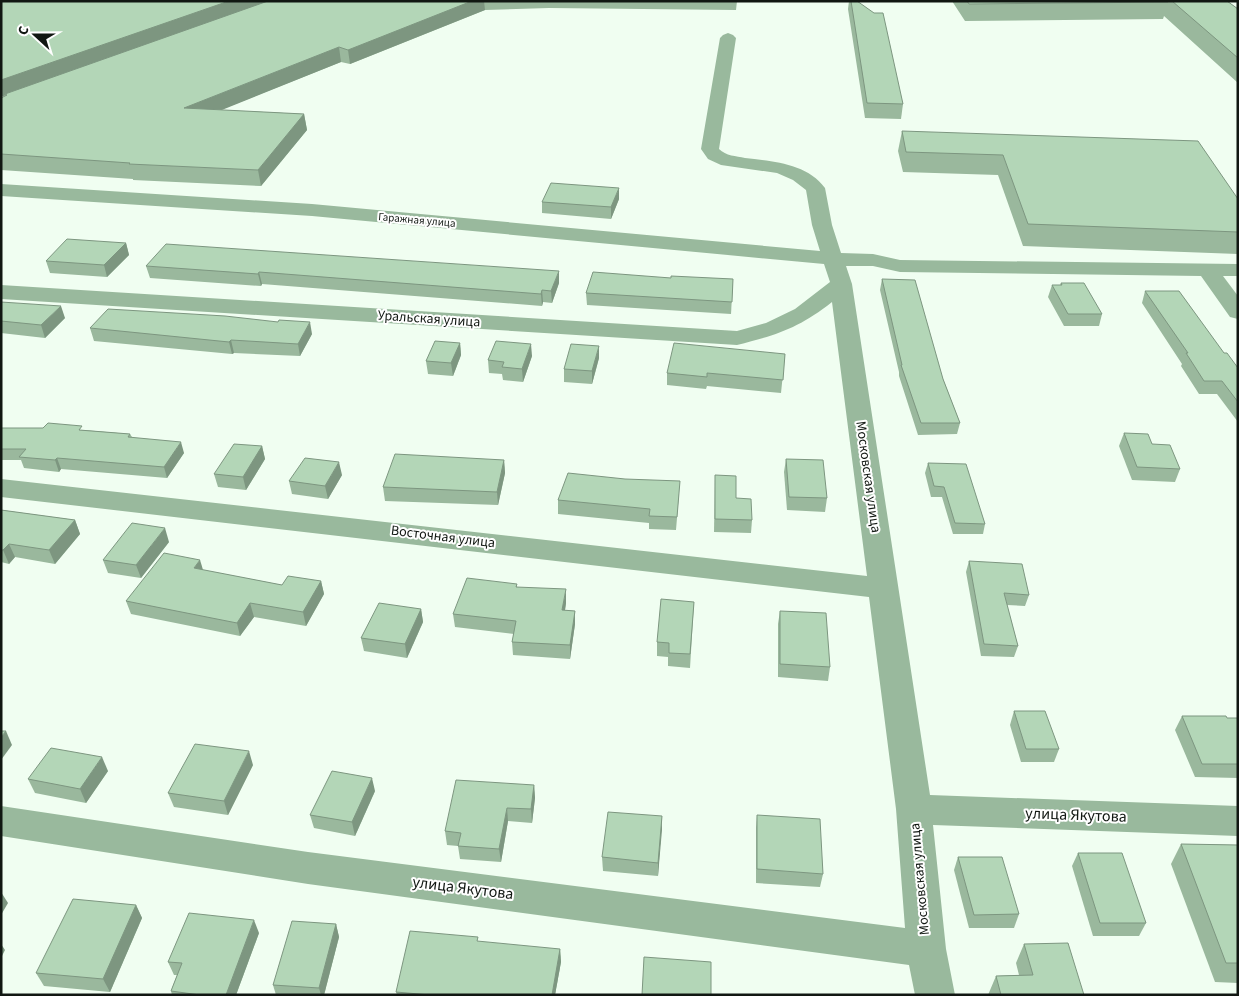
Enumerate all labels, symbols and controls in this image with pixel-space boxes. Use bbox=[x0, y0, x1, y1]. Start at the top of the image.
north arrow bbox=[10, 10, 60, 60]
text: С bbox=[13, 23, 35, 38]
street label: Гаражная улица bbox=[378, 209, 456, 231]
street label: Уральская улица bbox=[377, 305, 481, 333]
street label: Московская улица bbox=[850, 420, 886, 534]
street label: Восточная улица bbox=[390, 521, 496, 553]
street label: улица Якутова bbox=[1025, 802, 1127, 828]
street label: Московская улица bbox=[905, 822, 935, 936]
street label: улица Якутова bbox=[411, 871, 515, 905]

